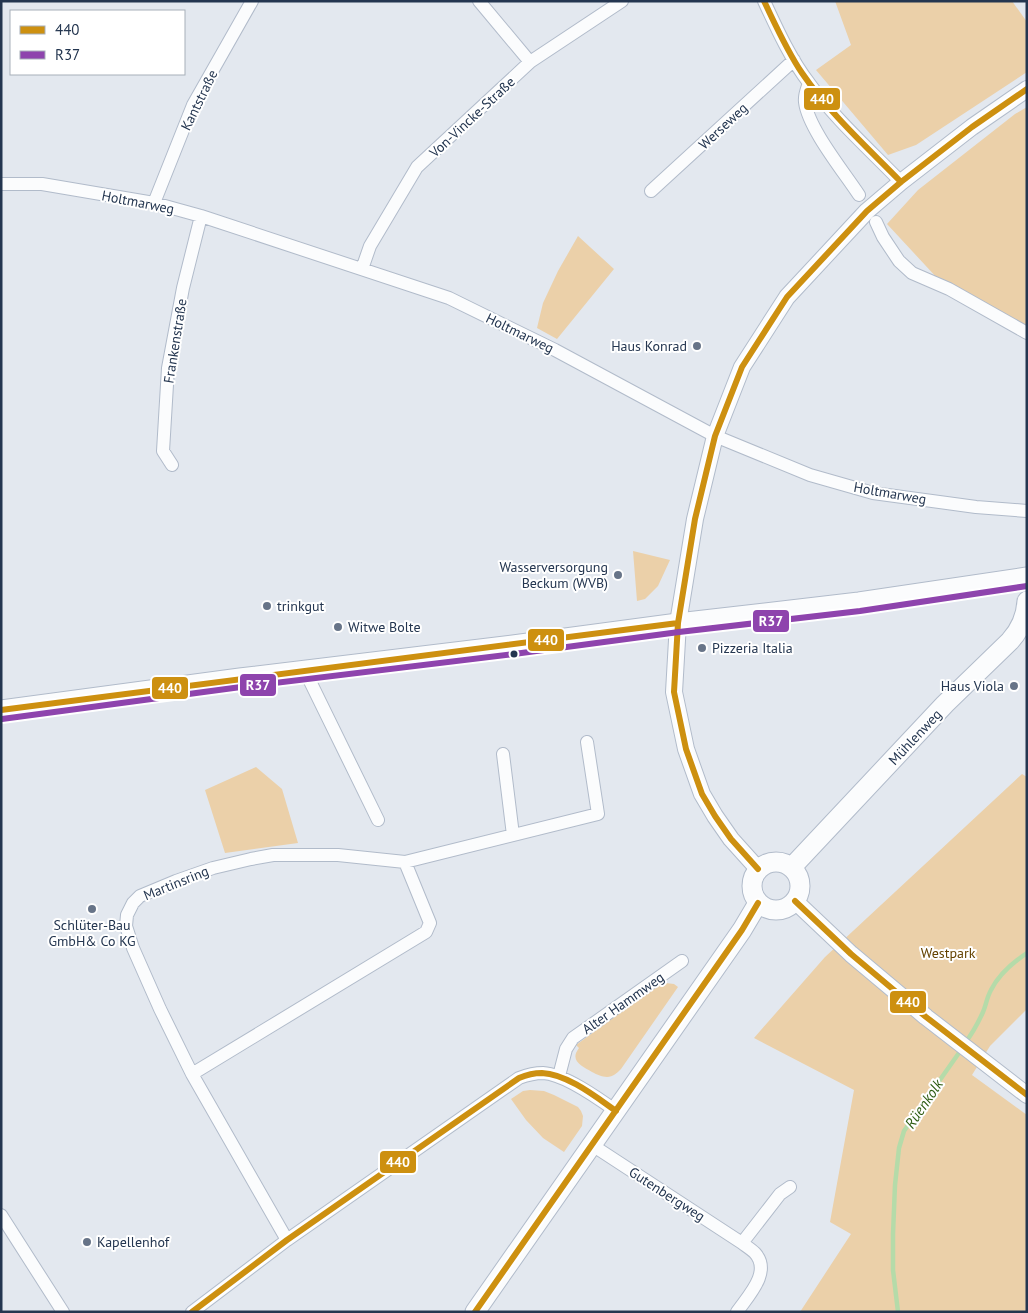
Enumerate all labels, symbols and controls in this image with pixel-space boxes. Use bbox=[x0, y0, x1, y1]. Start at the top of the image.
legend bbox=[10, 10, 185, 75]
text: 440 bbox=[55, 20, 80, 39]
text: R37 bbox=[55, 45, 80, 64]
street label: Kantstraße bbox=[177, 67, 221, 133]
street label: Von-Vincke-Straße bbox=[425, 73, 519, 162]
line badge: 440 bbox=[803, 87, 841, 111]
text: 440 bbox=[810, 90, 834, 108]
street label: Werseweg bbox=[695, 99, 751, 153]
street label: Holtmarweg bbox=[100, 186, 176, 218]
street label: Frankenstraße bbox=[159, 297, 191, 385]
street label: Holtmarweg bbox=[483, 309, 557, 357]
place label: Haus Konrad bbox=[611, 337, 687, 355]
marker: Haus Konrad bbox=[691, 340, 703, 352]
street label: Holtmarweg bbox=[852, 478, 928, 508]
place label: Wasserversorgung Beckum (WVB) bbox=[500, 558, 608, 592]
marker: Wasserversorgung Beckum (WVB) bbox=[612, 569, 624, 581]
place label: trinkgut bbox=[277, 597, 325, 615]
marker: trinkgut bbox=[261, 600, 273, 612]
line badge: R37 bbox=[752, 609, 790, 633]
text: R37 bbox=[759, 612, 783, 630]
place label: Witwe Bolte bbox=[348, 618, 421, 636]
marker: Witwe Bolte bbox=[332, 621, 344, 633]
line badge: 440 bbox=[527, 628, 565, 652]
text: 440 bbox=[534, 631, 558, 649]
place label: Pizzeria Italia bbox=[712, 639, 793, 657]
marker: Pizzeria Italia bbox=[696, 642, 708, 654]
unlabelled marker bbox=[509, 649, 519, 659]
line badge: R37 bbox=[239, 673, 277, 697]
line badge: 440 bbox=[151, 676, 189, 700]
text: R37 bbox=[246, 676, 270, 694]
place label: Haus Viola bbox=[941, 677, 1004, 695]
text: 440 bbox=[158, 679, 182, 697]
marker: Haus Viola bbox=[1008, 680, 1020, 692]
street label: Mühlenweg bbox=[885, 705, 945, 769]
street label: Martinsring bbox=[141, 862, 211, 904]
marker: Schlüter-Bau GmbH& Co KG bbox=[86, 903, 98, 915]
place label: Schlüter-Bau GmbH& Co KG bbox=[48, 916, 136, 950]
park label: Westpark bbox=[921, 944, 976, 962]
street label: Alter Hammweg bbox=[578, 968, 668, 1038]
line badge: 440 bbox=[889, 990, 927, 1014]
text: 440 bbox=[896, 993, 920, 1011]
water label: Rüenkolk bbox=[900, 1074, 948, 1132]
line badge: 440 bbox=[379, 1150, 417, 1174]
text: 440 bbox=[386, 1153, 410, 1171]
street label: Gutenbergweg bbox=[626, 1163, 708, 1225]
place label: Kapellenhof bbox=[97, 1233, 170, 1251]
marker: Kapellenhof bbox=[81, 1236, 93, 1248]

